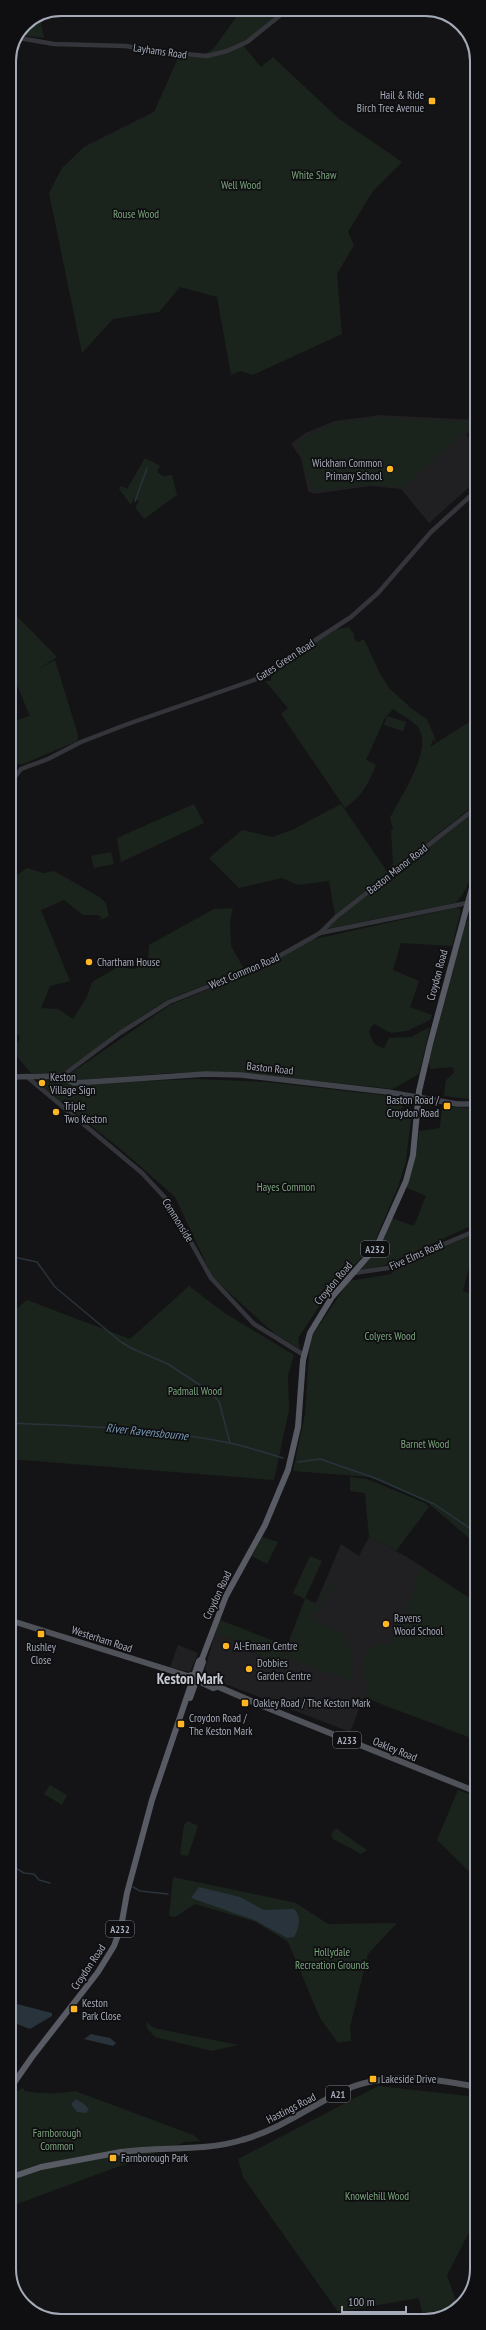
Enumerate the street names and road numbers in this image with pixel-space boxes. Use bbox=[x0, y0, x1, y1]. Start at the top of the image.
street label: Layhams Road bbox=[132, 40, 188, 62]
street label: Gates Green Road bbox=[253, 636, 317, 684]
street label: Baston Manor Road bbox=[364, 841, 430, 897]
street label: Croydon Road bbox=[423, 948, 451, 1002]
street label: West Common Road bbox=[207, 950, 282, 992]
street label: Baston Road bbox=[246, 1059, 294, 1077]
street label: Commonside bbox=[159, 1196, 197, 1245]
street label: Five Elms Road bbox=[387, 1237, 445, 1273]
road number: A232 bbox=[361, 1241, 389, 1257]
street label: Croydon Road bbox=[311, 1258, 355, 1307]
street label: Croydon Road bbox=[200, 1568, 234, 1622]
street label: Westerham Road bbox=[70, 1623, 134, 1656]
road number: A233 bbox=[333, 1732, 361, 1748]
street label: Oakley Road bbox=[371, 1734, 419, 1764]
road number: A232 bbox=[106, 1921, 134, 1937]
street label: Croydon Road bbox=[68, 1941, 109, 1993]
road number: A21 bbox=[326, 2086, 350, 2102]
street label: Hastings Road bbox=[264, 2089, 318, 2126]

